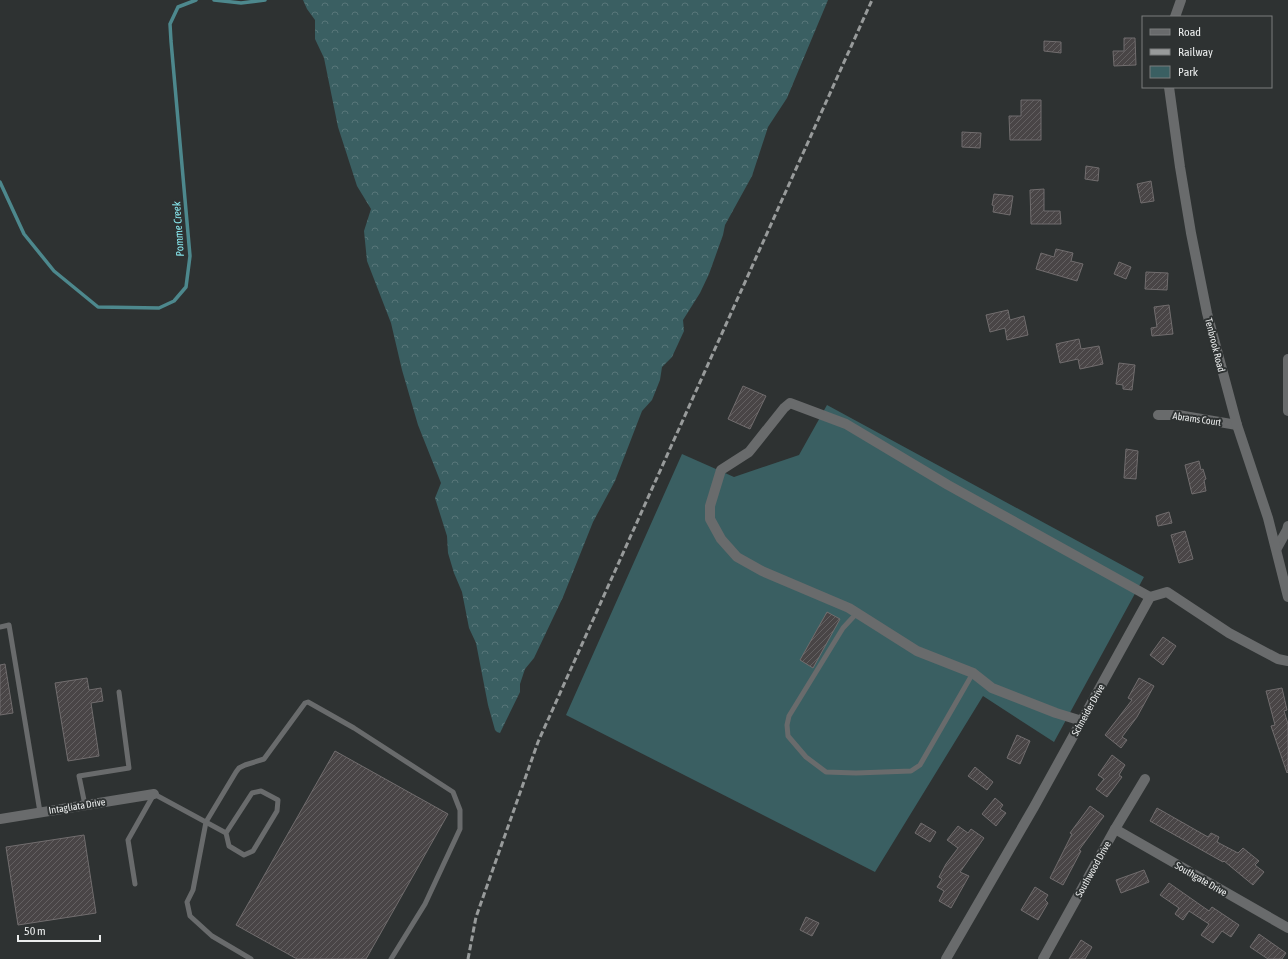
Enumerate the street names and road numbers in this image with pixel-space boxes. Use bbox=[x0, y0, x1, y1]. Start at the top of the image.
street label: Tenbrook Road bbox=[1203, 317, 1227, 373]
street label: Abrams Court bbox=[1172, 410, 1222, 428]
street label: Schneider Drive bbox=[1069, 682, 1107, 738]
street label: Intagliata Drive bbox=[48, 796, 107, 816]
street label: Southwood Drive bbox=[1073, 839, 1113, 899]
street label: Southgate Drive bbox=[1173, 860, 1229, 899]

